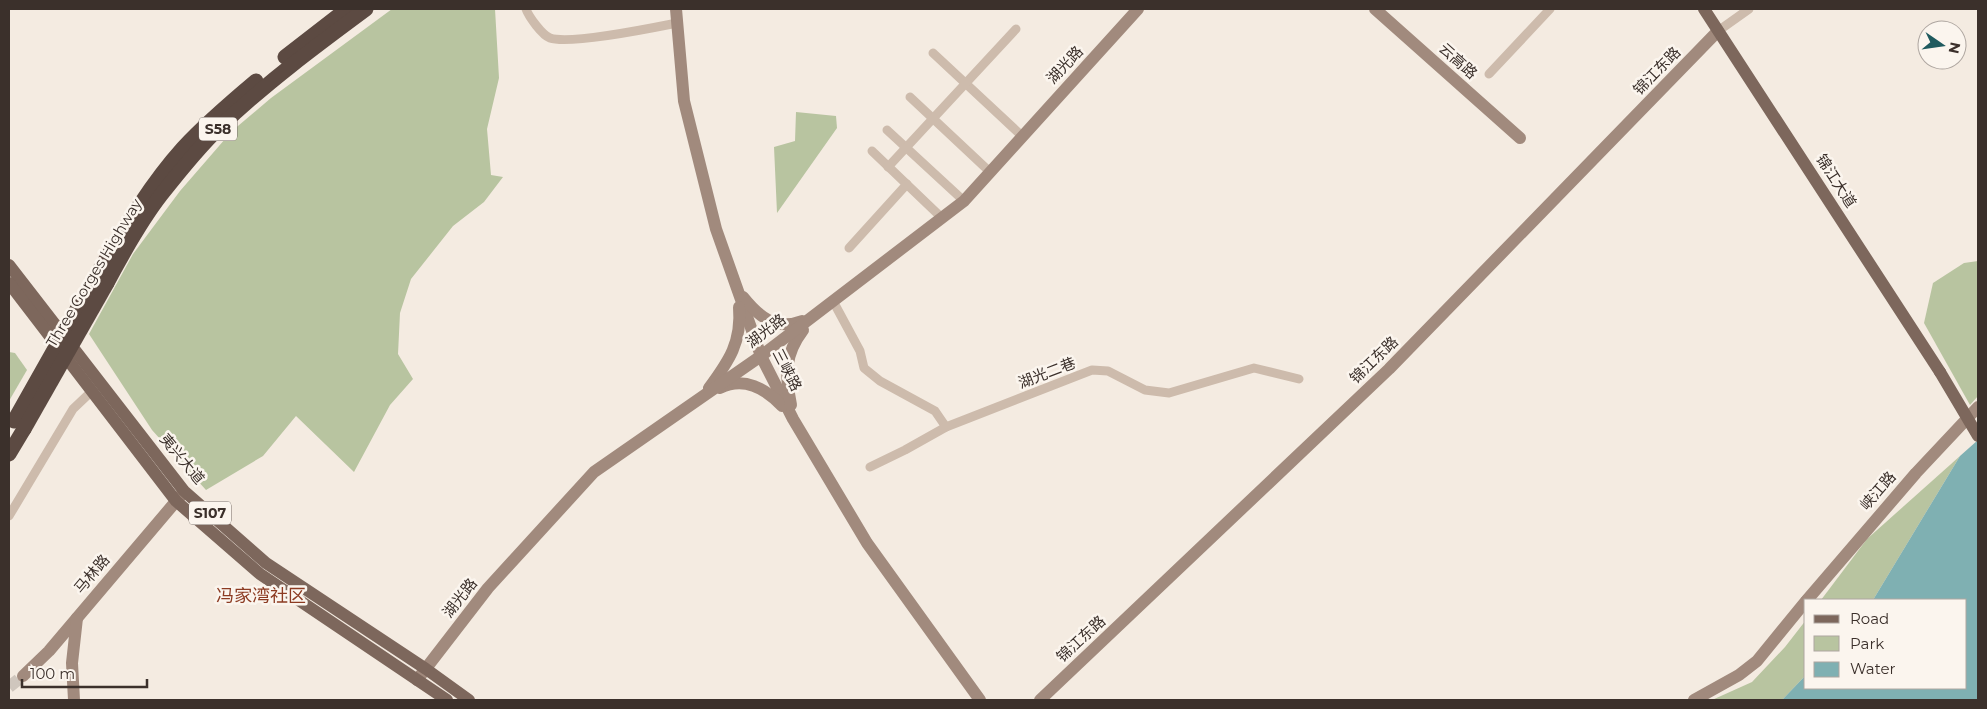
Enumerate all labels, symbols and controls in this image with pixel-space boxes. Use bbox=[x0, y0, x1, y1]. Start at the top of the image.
north arrow bbox=[1917, 20, 1967, 70]
street label: 云高路 bbox=[1435, 39, 1481, 83]
text: N bbox=[1945, 40, 1965, 55]
street label: 湖光路 bbox=[1042, 42, 1087, 88]
street label: 锦江东路 bbox=[1629, 42, 1684, 99]
road number: S58 bbox=[199, 118, 237, 140]
street label: 锦江大道 bbox=[1812, 150, 1861, 211]
street label: Three Gorges Highway bbox=[42, 194, 146, 351]
street label: 湖光路 bbox=[742, 309, 789, 352]
street label: 锦江东路 bbox=[1345, 332, 1402, 387]
street label: 三峡路 bbox=[769, 345, 806, 394]
street label: 湖光二巷 bbox=[1015, 353, 1078, 392]
street label: 夷兴大道 bbox=[156, 430, 209, 488]
street label: 峡江路 bbox=[1856, 467, 1900, 514]
road number: S107 bbox=[189, 502, 231, 524]
street label: 马林路 bbox=[70, 550, 113, 597]
street label: 湖光路 bbox=[438, 574, 481, 621]
district label: 冯家湾社区 bbox=[216, 585, 306, 607]
legend bbox=[1804, 599, 1967, 689]
text: Road bbox=[1850, 609, 1889, 628]
street label: 锦江东路 bbox=[1052, 611, 1109, 666]
text: Park bbox=[1850, 634, 1884, 653]
scale bar bbox=[22, 656, 148, 688]
text: Water bbox=[1850, 659, 1896, 678]
text: 100 m bbox=[30, 664, 75, 683]

